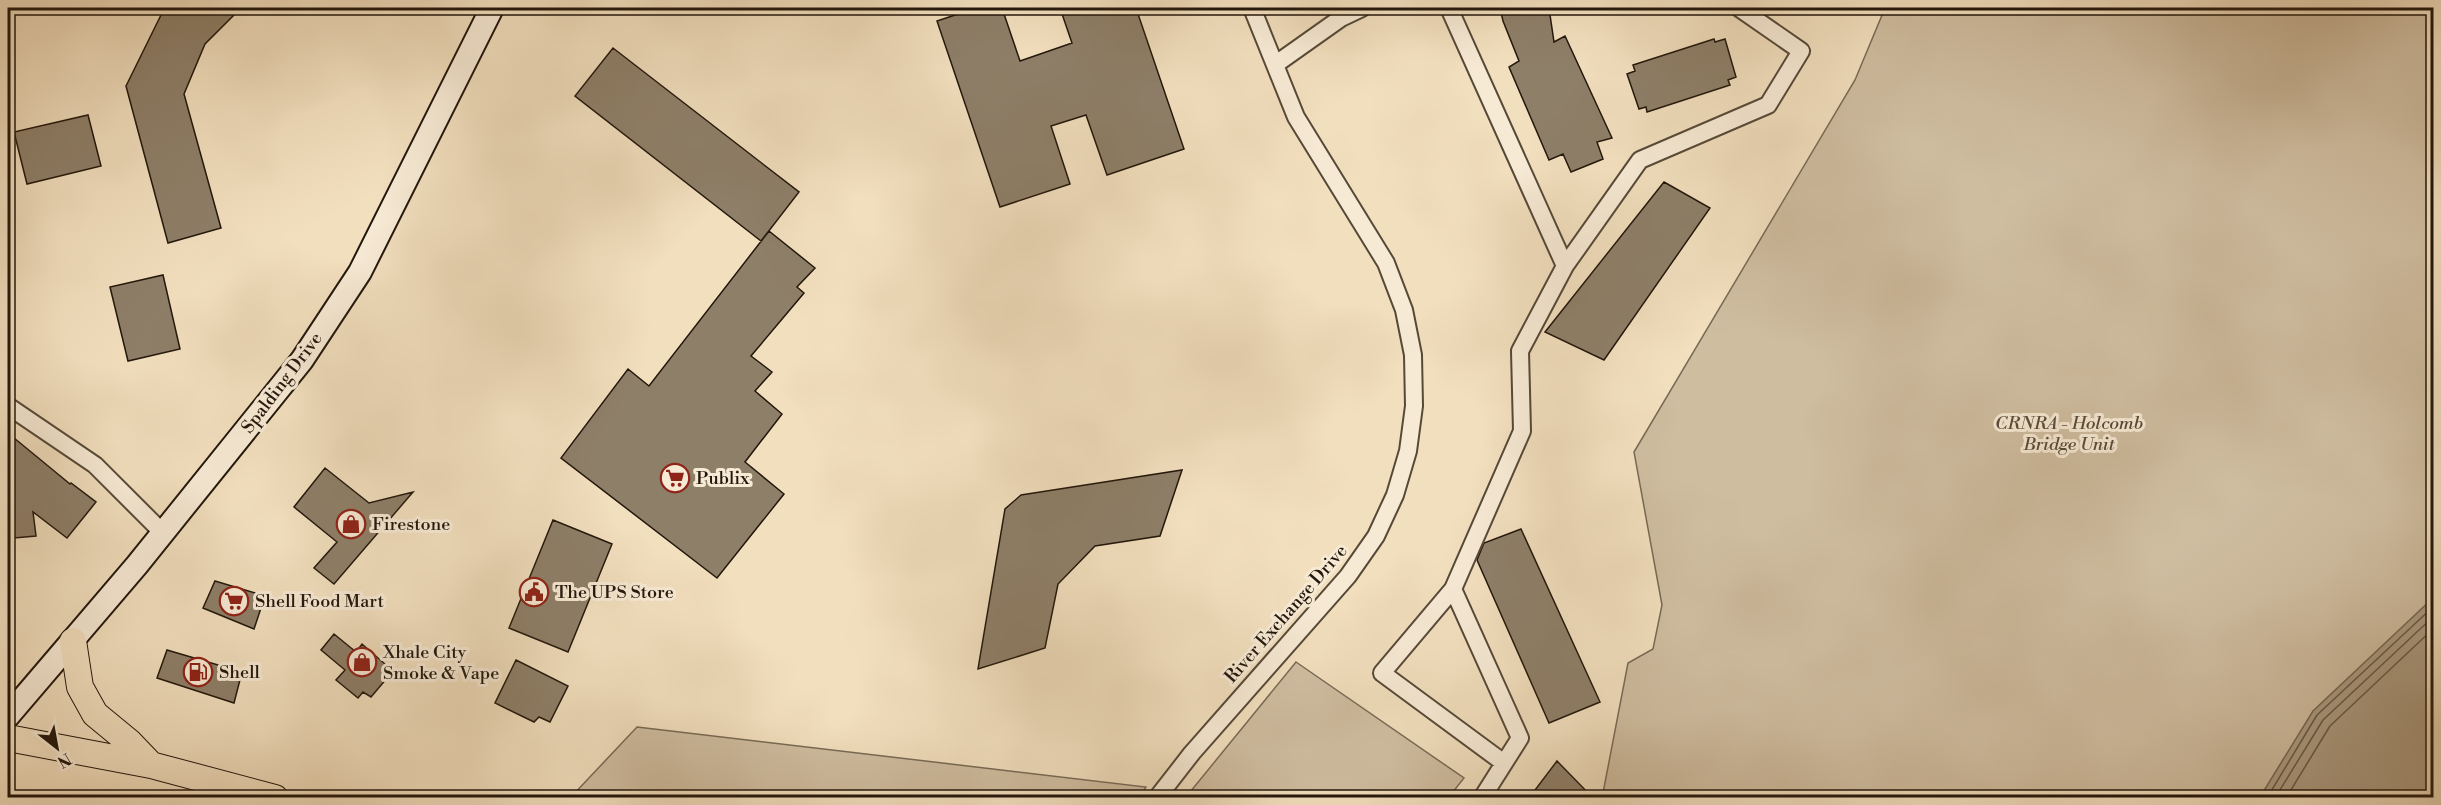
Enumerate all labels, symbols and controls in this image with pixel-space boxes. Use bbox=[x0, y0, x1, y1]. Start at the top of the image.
street label: Spalding Drive bbox=[236, 328, 328, 438]
park label: CRNRA - Holcomb Bridge Unit bbox=[1995, 412, 2143, 456]
supermarket icon: Publix bbox=[659, 462, 691, 494]
place label: Publix bbox=[696, 467, 750, 490]
shop icon: Firestone bbox=[335, 508, 367, 540]
place label: Firestone bbox=[372, 513, 450, 536]
street label: River Exchange Drive bbox=[1220, 540, 1352, 688]
public building icon: The UPS Store bbox=[518, 576, 550, 608]
place label: The UPS Store bbox=[555, 581, 674, 604]
supermarket icon: Shell Food Mart bbox=[218, 585, 250, 617]
place label: Shell Food Mart bbox=[255, 590, 385, 613]
place label: Xhale City Smoke & Vape bbox=[382, 641, 499, 685]
shop icon: Xhale City Smoke & Vape bbox=[346, 646, 378, 678]
fuel station icon: Shell bbox=[182, 656, 214, 688]
place label: Shell bbox=[219, 661, 260, 684]
north arrow bbox=[27, 718, 87, 778]
text: N bbox=[53, 748, 75, 772]

